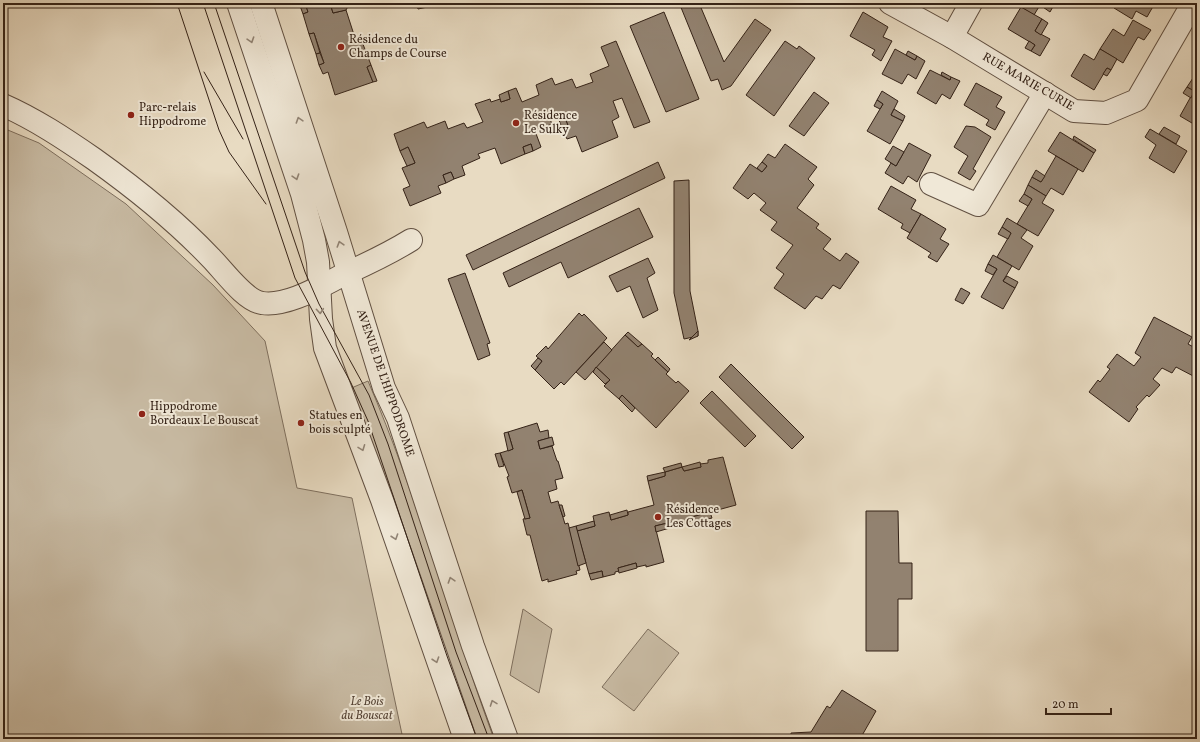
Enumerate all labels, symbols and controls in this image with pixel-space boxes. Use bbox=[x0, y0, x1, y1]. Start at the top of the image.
place label: Résidence du Champs de Course bbox=[349, 32, 447, 62]
one-way arrow bbox=[246, 36, 255, 43]
marker: Résidence du Champs de Course bbox=[336, 42, 346, 52]
street label: RUE MARIE CURIE bbox=[979, 49, 1077, 115]
place label: Parc-relais Hippodrome bbox=[139, 100, 207, 130]
place label: Résidence Le Sulky bbox=[524, 108, 577, 138]
marker: Parc-relais Hippodrome bbox=[126, 110, 136, 120]
one-way arrow bbox=[296, 117, 304, 124]
marker: Résidence Le Sulky bbox=[511, 118, 521, 128]
one-way arrow bbox=[292, 173, 300, 180]
one-way arrow bbox=[336, 241, 345, 248]
street label: AVENUE DE L'HIPPODROME bbox=[352, 307, 418, 459]
one-way arrow bbox=[315, 308, 324, 314]
place label: Hippodrome Bordeaux Le Bouscat bbox=[150, 399, 259, 429]
place label: Statues en bois sculpté bbox=[309, 408, 371, 438]
marker: Hippodrome Bordeaux Le Bouscat bbox=[137, 409, 147, 419]
marker: Statues en bois sculpté bbox=[296, 418, 306, 428]
one-way arrow bbox=[358, 445, 366, 452]
place label: Résidence Les Cottages bbox=[666, 502, 731, 532]
marker: Résidence Les Cottages bbox=[653, 512, 663, 522]
one-way arrow bbox=[390, 533, 398, 540]
one-way arrow bbox=[448, 576, 456, 583]
one-way arrow bbox=[432, 656, 440, 663]
scale bar bbox=[1046, 690, 1111, 716]
park label: Le Bois du Bouscat bbox=[341, 694, 394, 724]
text: 20 m bbox=[1052, 697, 1079, 713]
one-way arrow bbox=[490, 699, 498, 706]

